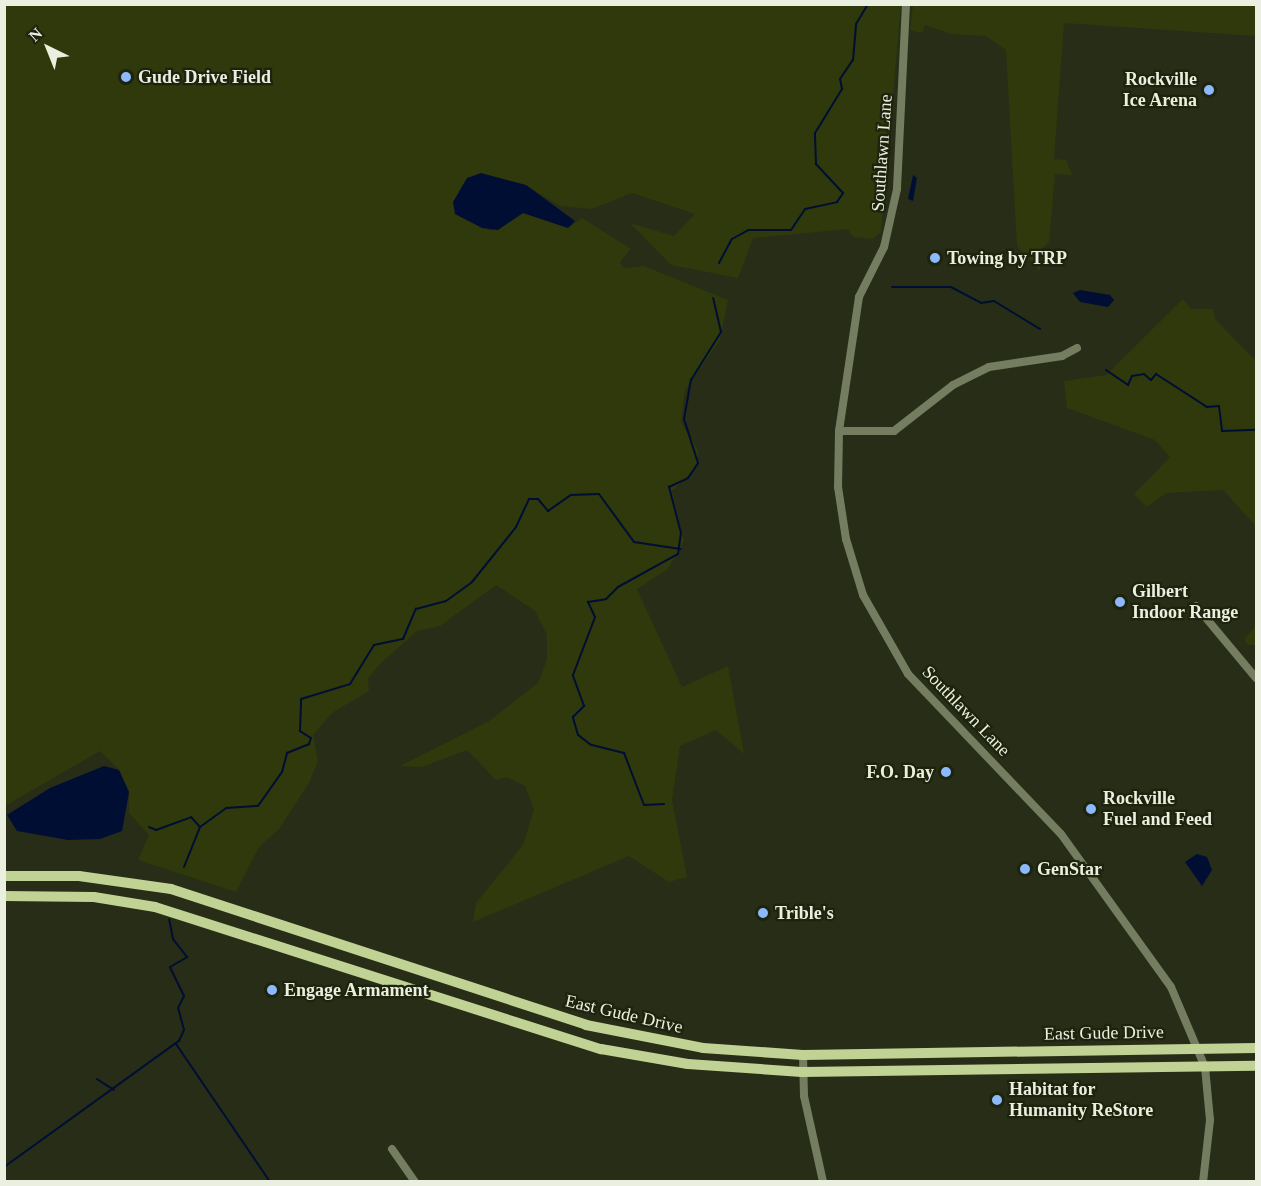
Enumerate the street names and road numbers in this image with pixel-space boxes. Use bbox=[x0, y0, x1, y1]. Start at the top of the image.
street label: Southlawn Lane bbox=[867, 94, 897, 212]
street label: Southlawn Lane bbox=[917, 661, 1015, 761]
street label: East Gude Drive bbox=[563, 990, 685, 1038]
street label: East Gude Drive bbox=[1044, 1021, 1164, 1045]

